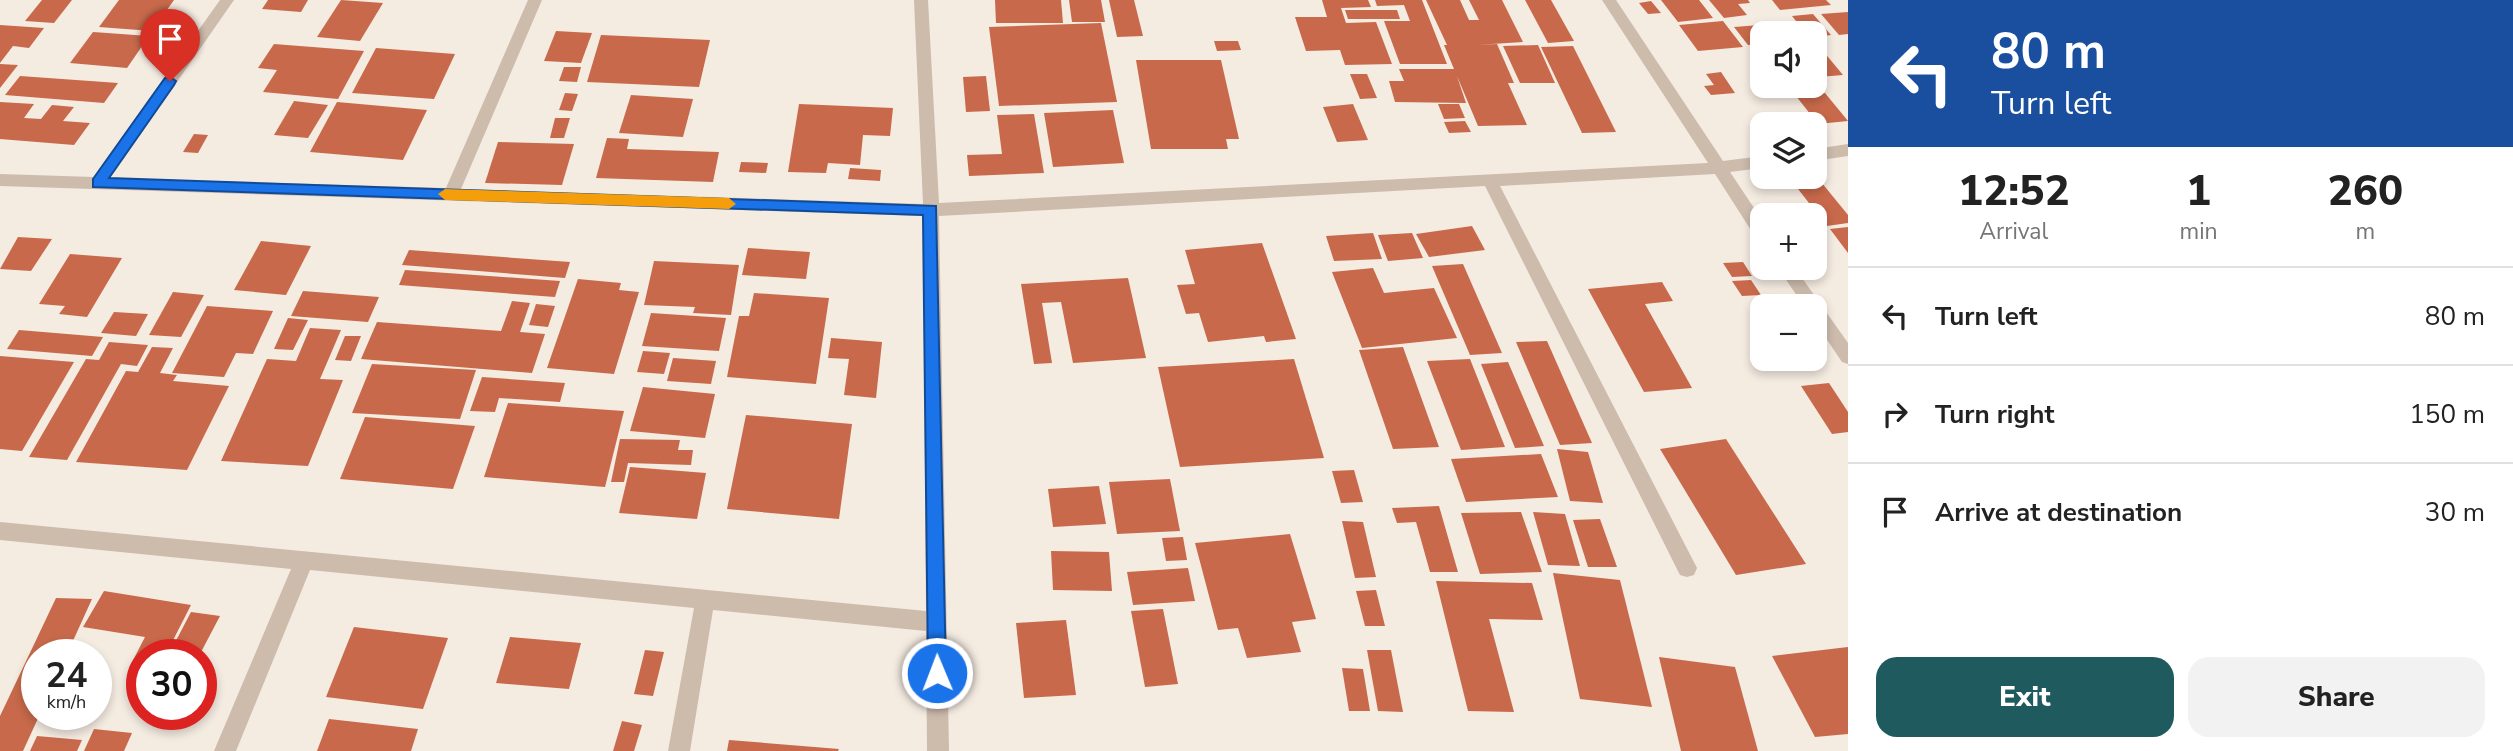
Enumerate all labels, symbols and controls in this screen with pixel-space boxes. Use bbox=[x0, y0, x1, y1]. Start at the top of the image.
pin bbox=[140, 9, 200, 81]
text: 80 m bbox=[1991, 18, 2106, 85]
icon: arrive bbox=[151, 20, 189, 58]
map controls bbox=[1750, 21, 1827, 371]
button: sound bbox=[1750, 21, 1827, 98]
icon: left bbox=[1876, 28, 1967, 119]
text: Turn left bbox=[1991, 82, 2111, 125]
button: layers bbox=[1750, 112, 1827, 189]
text: 12:52 bbox=[1958, 163, 2070, 220]
text: 1 bbox=[2186, 163, 2211, 220]
text: 260 bbox=[2328, 163, 2403, 220]
button: + bbox=[1750, 203, 1827, 280]
text: Arrival bbox=[1979, 216, 2048, 247]
text: min bbox=[2180, 216, 2218, 247]
text: m bbox=[2355, 216, 2375, 247]
button: − bbox=[1750, 294, 1827, 371]
icon: left bbox=[1876, 297, 1914, 335]
text: Turn left bbox=[1935, 299, 2038, 334]
text: 80 m bbox=[2425, 299, 2485, 334]
icon: right bbox=[1876, 395, 1914, 433]
text: Turn right bbox=[1935, 397, 2054, 432]
text: 150 m bbox=[2409, 397, 2485, 432]
icon: arrive bbox=[1876, 493, 1914, 531]
text: Arrive at destination bbox=[1935, 495, 2182, 530]
text: 30 m bbox=[2425, 495, 2485, 530]
position arrow bbox=[900, 636, 974, 710]
speed limit sign: 30 bbox=[126, 639, 217, 730]
text: 24 bbox=[45, 652, 88, 699]
button: Exit bbox=[1876, 657, 2174, 737]
button: Share bbox=[2188, 657, 2485, 737]
text: km/h bbox=[47, 690, 86, 714]

